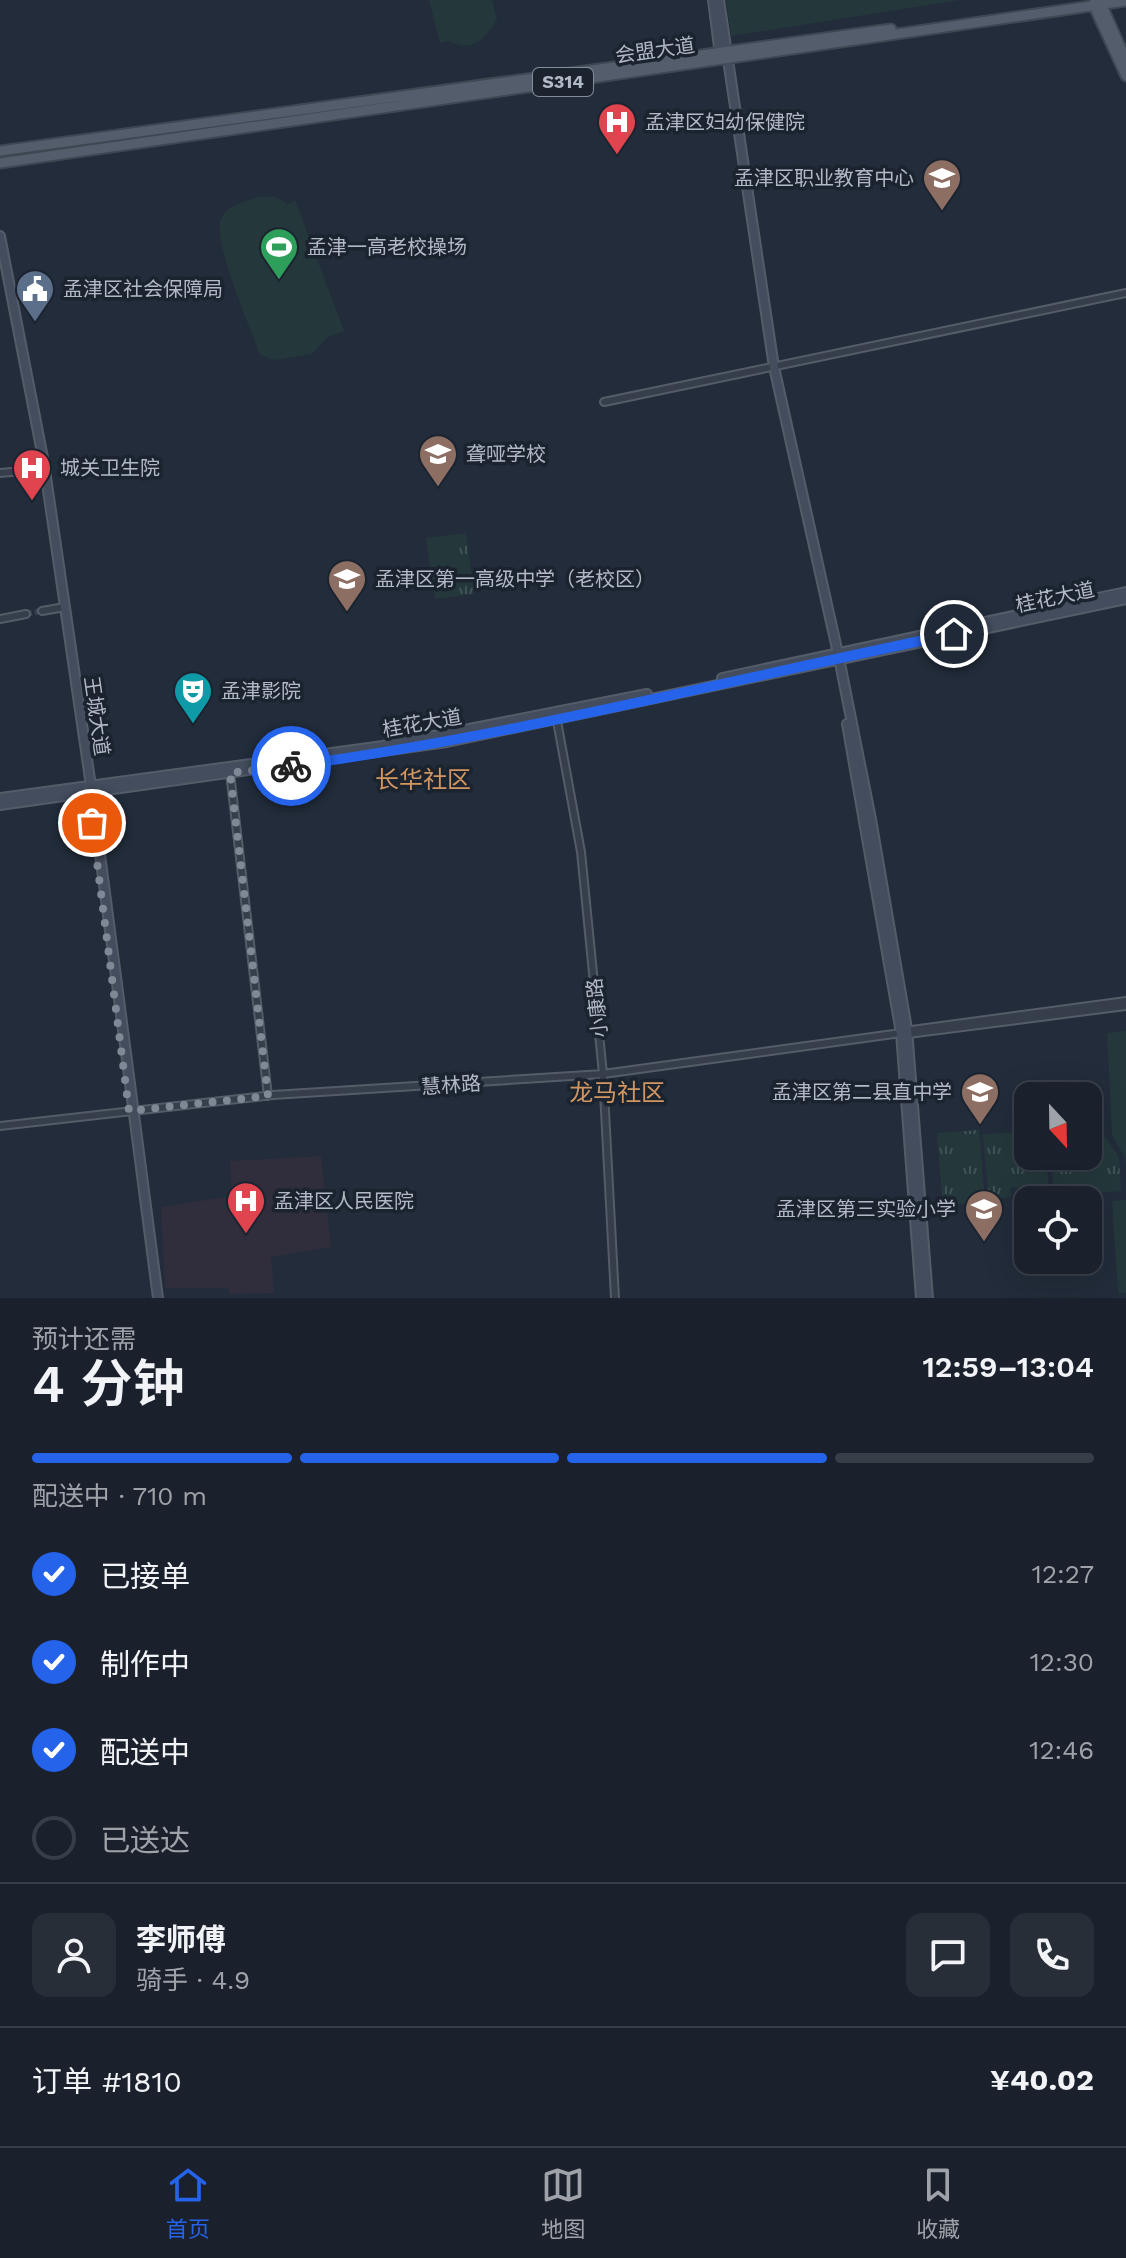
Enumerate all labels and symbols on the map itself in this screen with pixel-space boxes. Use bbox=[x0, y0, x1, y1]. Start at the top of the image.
street label: 会盟大道 bbox=[614, 33, 696, 67]
road number: S314 bbox=[533, 68, 593, 96]
hospital icon: 孟津区妇幼保健院 bbox=[596, 101, 638, 156]
place label: 孟津区妇幼保健院 bbox=[645, 110, 805, 134]
school or university icon: 孟津区职业教育中心 bbox=[921, 157, 963, 212]
place label: 孟津区职业教育中心 bbox=[734, 166, 914, 190]
sports icon: 孟津一高老校操场 bbox=[258, 226, 300, 281]
place label: 孟津一高老校操场 bbox=[307, 235, 467, 259]
public building icon: 孟津区社会保障局 bbox=[14, 268, 56, 323]
place label: 孟津区社会保障局 bbox=[63, 277, 223, 301]
school or university icon: 聋哑学校 bbox=[417, 433, 459, 488]
place label: 聋哑学校 bbox=[466, 442, 546, 466]
hospital icon: 城关卫生院 bbox=[11, 447, 53, 502]
place label: 城关卫生院 bbox=[60, 456, 160, 480]
school or university icon: 孟津区第一高级中学（老校区） bbox=[326, 558, 368, 613]
place label: 孟津区第一高级中学（老校区） bbox=[375, 567, 655, 591]
street label: 桂花大道 bbox=[1013, 577, 1097, 617]
pin bbox=[920, 600, 988, 668]
theatre icon: 孟津影院 bbox=[172, 670, 214, 725]
street label: 王城大道 bbox=[80, 675, 114, 757]
place label: 孟津影院 bbox=[221, 679, 301, 703]
street label: 桂花大道 bbox=[381, 704, 463, 742]
courier bbox=[251, 726, 331, 806]
district label: 长华社区 bbox=[375, 766, 471, 794]
pin bbox=[58, 789, 126, 857]
street label: 小康路 bbox=[582, 977, 612, 1039]
street label: 慧林路 bbox=[420, 1071, 482, 1099]
school or university icon: 孟津区第二县直中学 bbox=[959, 1071, 1001, 1126]
district label: 龙马社区 bbox=[569, 1079, 665, 1107]
place label: 孟津区第二县直中学 bbox=[772, 1080, 952, 1104]
north arrow bbox=[1014, 1082, 1102, 1170]
hospital icon: 孟津区人民医院 bbox=[225, 1180, 267, 1235]
school or university icon: 孟津区第三实验小学 bbox=[963, 1188, 1005, 1243]
place label: 孟津区人民医院 bbox=[274, 1189, 414, 1213]
place label: 孟津区第三实验小学 bbox=[776, 1197, 956, 1221]

